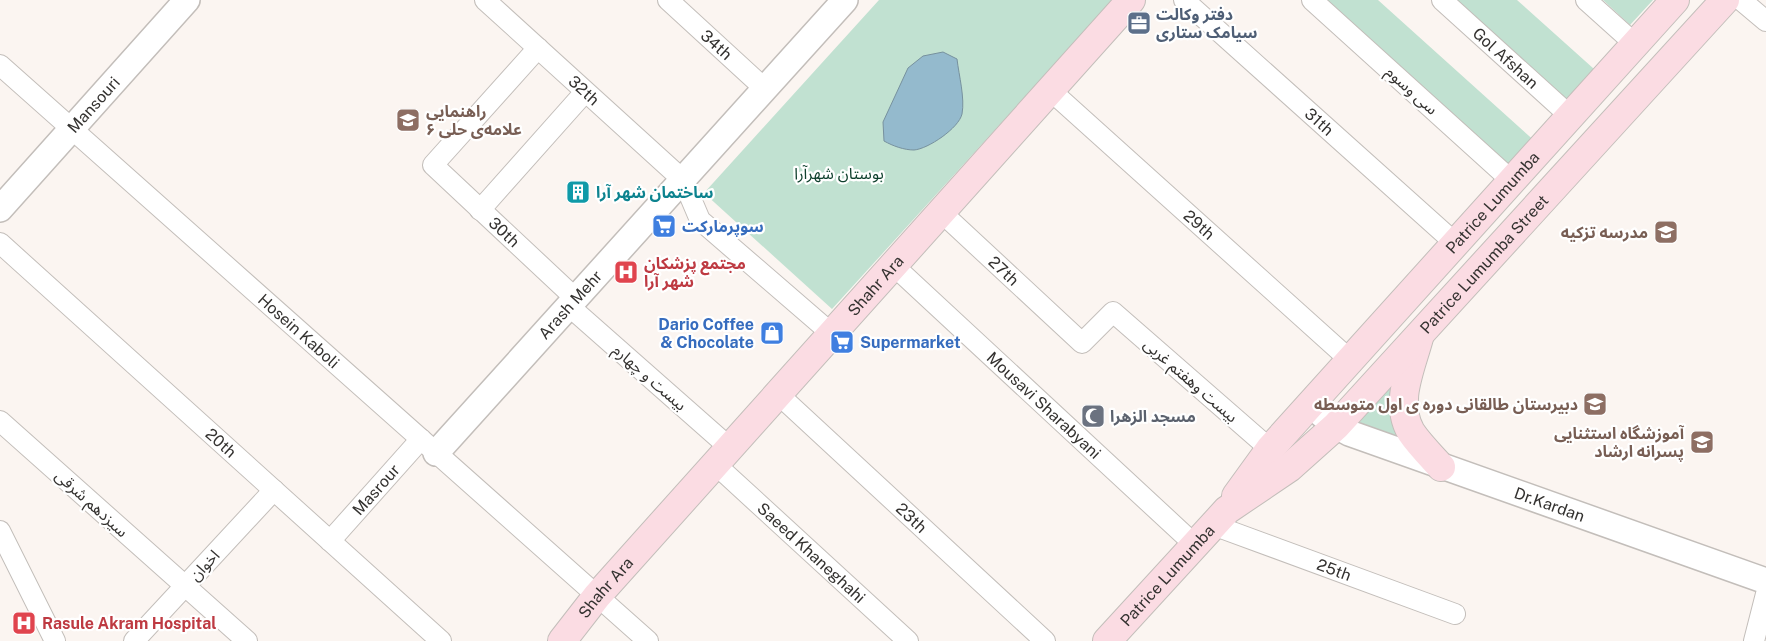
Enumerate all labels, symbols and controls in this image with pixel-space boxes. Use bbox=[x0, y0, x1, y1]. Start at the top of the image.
place label: دفتر وکالت سیامک ستاری bbox=[1156, 5, 1258, 42]
office icon: دفتر وکالت سیامک ستاری bbox=[1126, 10, 1152, 36]
street label: Gol Afshan bbox=[1469, 24, 1542, 93]
street label: 34th bbox=[697, 26, 736, 64]
street label: سی وسوم bbox=[1380, 62, 1442, 121]
street label: 32th bbox=[564, 72, 603, 109]
street label: Mansouri bbox=[64, 73, 124, 137]
place label: راهنمایی علامه‌ی حلی ۶ bbox=[426, 102, 522, 139]
street label: 31th bbox=[1301, 104, 1337, 140]
school or university icon: راهنمایی علامه‌ی حلی ۶ bbox=[395, 107, 421, 133]
street label: Patrice Lumumba bbox=[1442, 148, 1544, 258]
park label: بوستان شهرآرا bbox=[794, 164, 884, 183]
building icon: ساختمان شهر آرا bbox=[565, 179, 591, 205]
place label: ساختمان شهر آرا bbox=[596, 183, 713, 202]
street label: Patrice Lumumba Street bbox=[1416, 191, 1552, 338]
street label: 29th bbox=[1180, 206, 1218, 244]
street label: 30th bbox=[485, 213, 523, 251]
supermarket icon: سوپرماركت bbox=[651, 213, 677, 239]
place label: سوپرماركت bbox=[682, 217, 764, 237]
school or university icon: مدرسه تزکیه bbox=[1653, 219, 1679, 245]
place label: مدرسه تزکیه bbox=[1561, 223, 1648, 242]
street label: Shahr Ara bbox=[844, 252, 908, 320]
street label: 27th bbox=[985, 252, 1023, 290]
place label: مجتمع پزشکان شهر آرا bbox=[644, 254, 746, 291]
hospital icon: مجتمع پزشکان شهر آرا bbox=[613, 259, 639, 285]
street label: Arash Mehr bbox=[535, 267, 606, 343]
street label: Hosein Kaboli bbox=[254, 290, 343, 372]
place label: Dario Coffee & Chocolate bbox=[658, 315, 754, 352]
shop icon: Dario Coffee & Chocolate bbox=[759, 320, 785, 346]
supermarket icon: Supermarket bbox=[829, 329, 855, 355]
place label: Supermarket bbox=[860, 333, 961, 352]
street label: بیست وهفتم غربی bbox=[1138, 334, 1242, 429]
street label: بیست و چهارم bbox=[607, 340, 690, 417]
street label: Mousavi Sharabyani bbox=[983, 348, 1105, 463]
school or university icon: دبیرستان طالقانی دوره ی اول متوسطه bbox=[1582, 391, 1608, 417]
place label: دبیرستان طالقانی دوره ی اول متوسطه bbox=[1314, 395, 1578, 414]
mosque icon: مسجد الزهرا bbox=[1080, 403, 1106, 429]
place label: مسجد الزهرا bbox=[1110, 407, 1196, 426]
street label: 20th bbox=[202, 424, 240, 462]
place label: آموزشگاه استثنایی پسرانه ارشاد bbox=[1554, 424, 1685, 462]
school or university icon: آموزشگاه استثنایی پسرانه ارشاد bbox=[1689, 429, 1715, 455]
street label: Masrour bbox=[349, 460, 404, 519]
street label: سیزدهم شرقی bbox=[49, 466, 132, 543]
street label: Dr.Kardan bbox=[1512, 483, 1587, 526]
street label: Saeed Khaneghahi bbox=[753, 499, 869, 607]
street label: 23th bbox=[892, 499, 931, 537]
street label: Patrice Lumumba bbox=[1116, 521, 1219, 630]
street label: اخوان bbox=[185, 546, 223, 585]
street label: Shahr Ara bbox=[574, 553, 637, 622]
street label: 25th bbox=[1314, 555, 1354, 585]
hospital icon: Rasule Akram Hospital bbox=[11, 610, 37, 636]
place label: Rasule Akram Hospital bbox=[42, 614, 217, 633]

